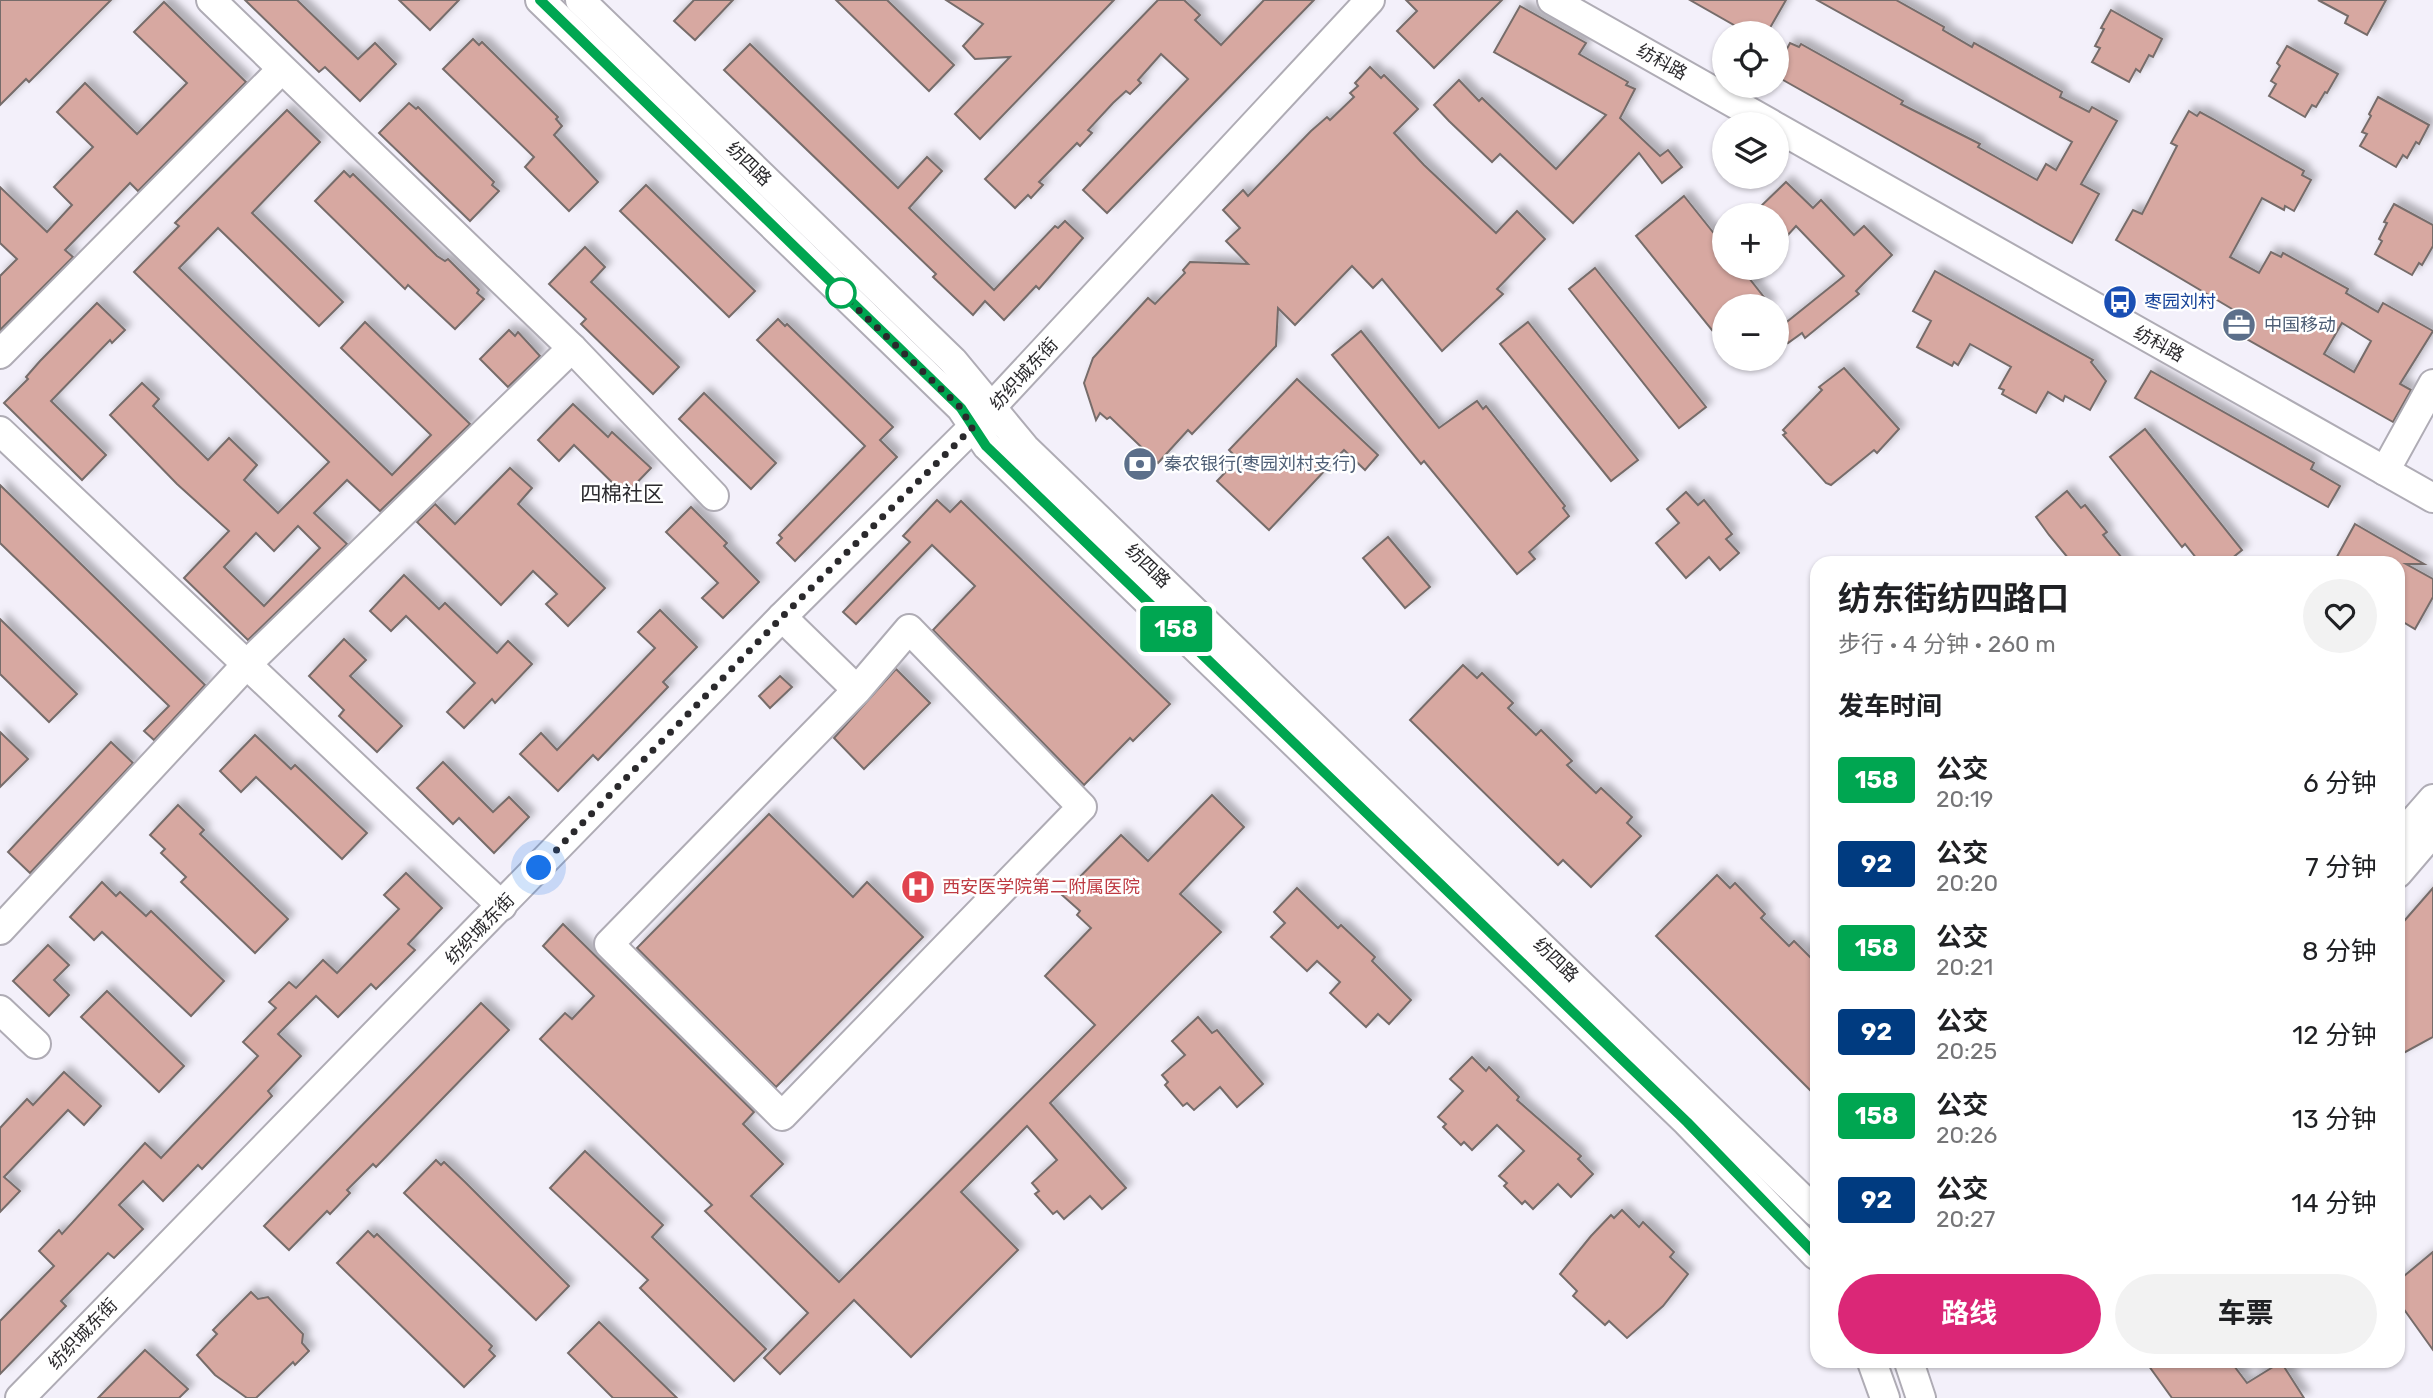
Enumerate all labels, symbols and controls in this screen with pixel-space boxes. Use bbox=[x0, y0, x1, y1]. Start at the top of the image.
map controls bbox=[1712, 21, 1789, 371]
button: locate bbox=[1712, 21, 1789, 98]
street label: 纺科路 bbox=[1633, 39, 1691, 85]
button: layers bbox=[1712, 112, 1789, 189]
street label: 纺四路 bbox=[722, 137, 776, 191]
button: + bbox=[1712, 203, 1789, 280]
unlabelled marker bbox=[826, 278, 856, 308]
bus stop icon: 枣园刘村 bbox=[2101, 283, 2139, 321]
place label: 枣园刘村 bbox=[2144, 291, 2216, 313]
button: − bbox=[1712, 294, 1789, 371]
office icon: 中国移动 bbox=[2220, 306, 2258, 344]
place label: 中国移动 bbox=[2264, 314, 2336, 336]
street label: 纺科路 bbox=[2130, 321, 2188, 367]
street label: 纺织城东街 bbox=[985, 334, 1063, 414]
bank icon: 秦农银行(枣园刘村支行) bbox=[1121, 445, 1159, 483]
place label: 秦农银行(枣园刘村支行) bbox=[1164, 453, 1356, 475]
district label: 四棉社区 bbox=[580, 481, 664, 506]
street label: 纺四路 bbox=[1121, 539, 1175, 593]
text: 纺东街纺四路口 bbox=[1838, 579, 2069, 618]
button: heart bbox=[2303, 579, 2377, 653]
line badge: 158 bbox=[1136, 606, 1216, 652]
text: 158 bbox=[1154, 615, 1198, 643]
text: 步行 · 4 分钟 · 260 m bbox=[1838, 630, 2056, 658]
text: 发车时间 bbox=[1838, 691, 1942, 722]
text: 公交 bbox=[1936, 754, 1988, 785]
text: 158 bbox=[1855, 766, 1898, 794]
text: 6 分钟 bbox=[2303, 768, 2377, 799]
text: 20:19 bbox=[1936, 785, 1993, 813]
text: 公交 bbox=[1936, 838, 1988, 869]
your location bbox=[521, 850, 556, 885]
text: 92 bbox=[1861, 850, 1892, 878]
text: 7 分钟 bbox=[2305, 852, 2377, 883]
hospital icon: 西安医学院第二附属医院 bbox=[899, 868, 937, 906]
text: 20:20 bbox=[1936, 869, 1998, 897]
place label: 西安医学院第二附属医院 bbox=[942, 876, 1140, 898]
street label: 纺织城东街 bbox=[441, 889, 519, 969]
text: 公交 bbox=[1936, 922, 1988, 953]
street label: 纺四路 bbox=[1529, 933, 1583, 987]
text: 158 bbox=[1855, 934, 1898, 962]
text: 8 分钟 bbox=[2302, 936, 2377, 967]
text: 20:21 bbox=[1936, 953, 1993, 981]
text: 公交 bbox=[1936, 1006, 1988, 1037]
text: 92 bbox=[1861, 1018, 1892, 1046]
text: 12 分钟 bbox=[2292, 1020, 2377, 1051]
text: 20:25 bbox=[1936, 1037, 1997, 1065]
text: 公交 bbox=[1936, 1090, 1988, 1121]
text: 158 bbox=[1855, 1102, 1898, 1130]
text: 13 分钟 bbox=[2292, 1104, 2377, 1135]
text: 20:26 bbox=[1936, 1121, 1997, 1149]
text: 公交 bbox=[1936, 1174, 1988, 1205]
text: 92 bbox=[1861, 1186, 1892, 1214]
text: 14 分钟 bbox=[2291, 1188, 2377, 1219]
text: 20:27 bbox=[1936, 1205, 1995, 1233]
button: 路线 bbox=[1838, 1274, 2101, 1354]
button: 车票 bbox=[2115, 1274, 2377, 1354]
street label: 纺织城东街 bbox=[44, 1294, 122, 1374]

